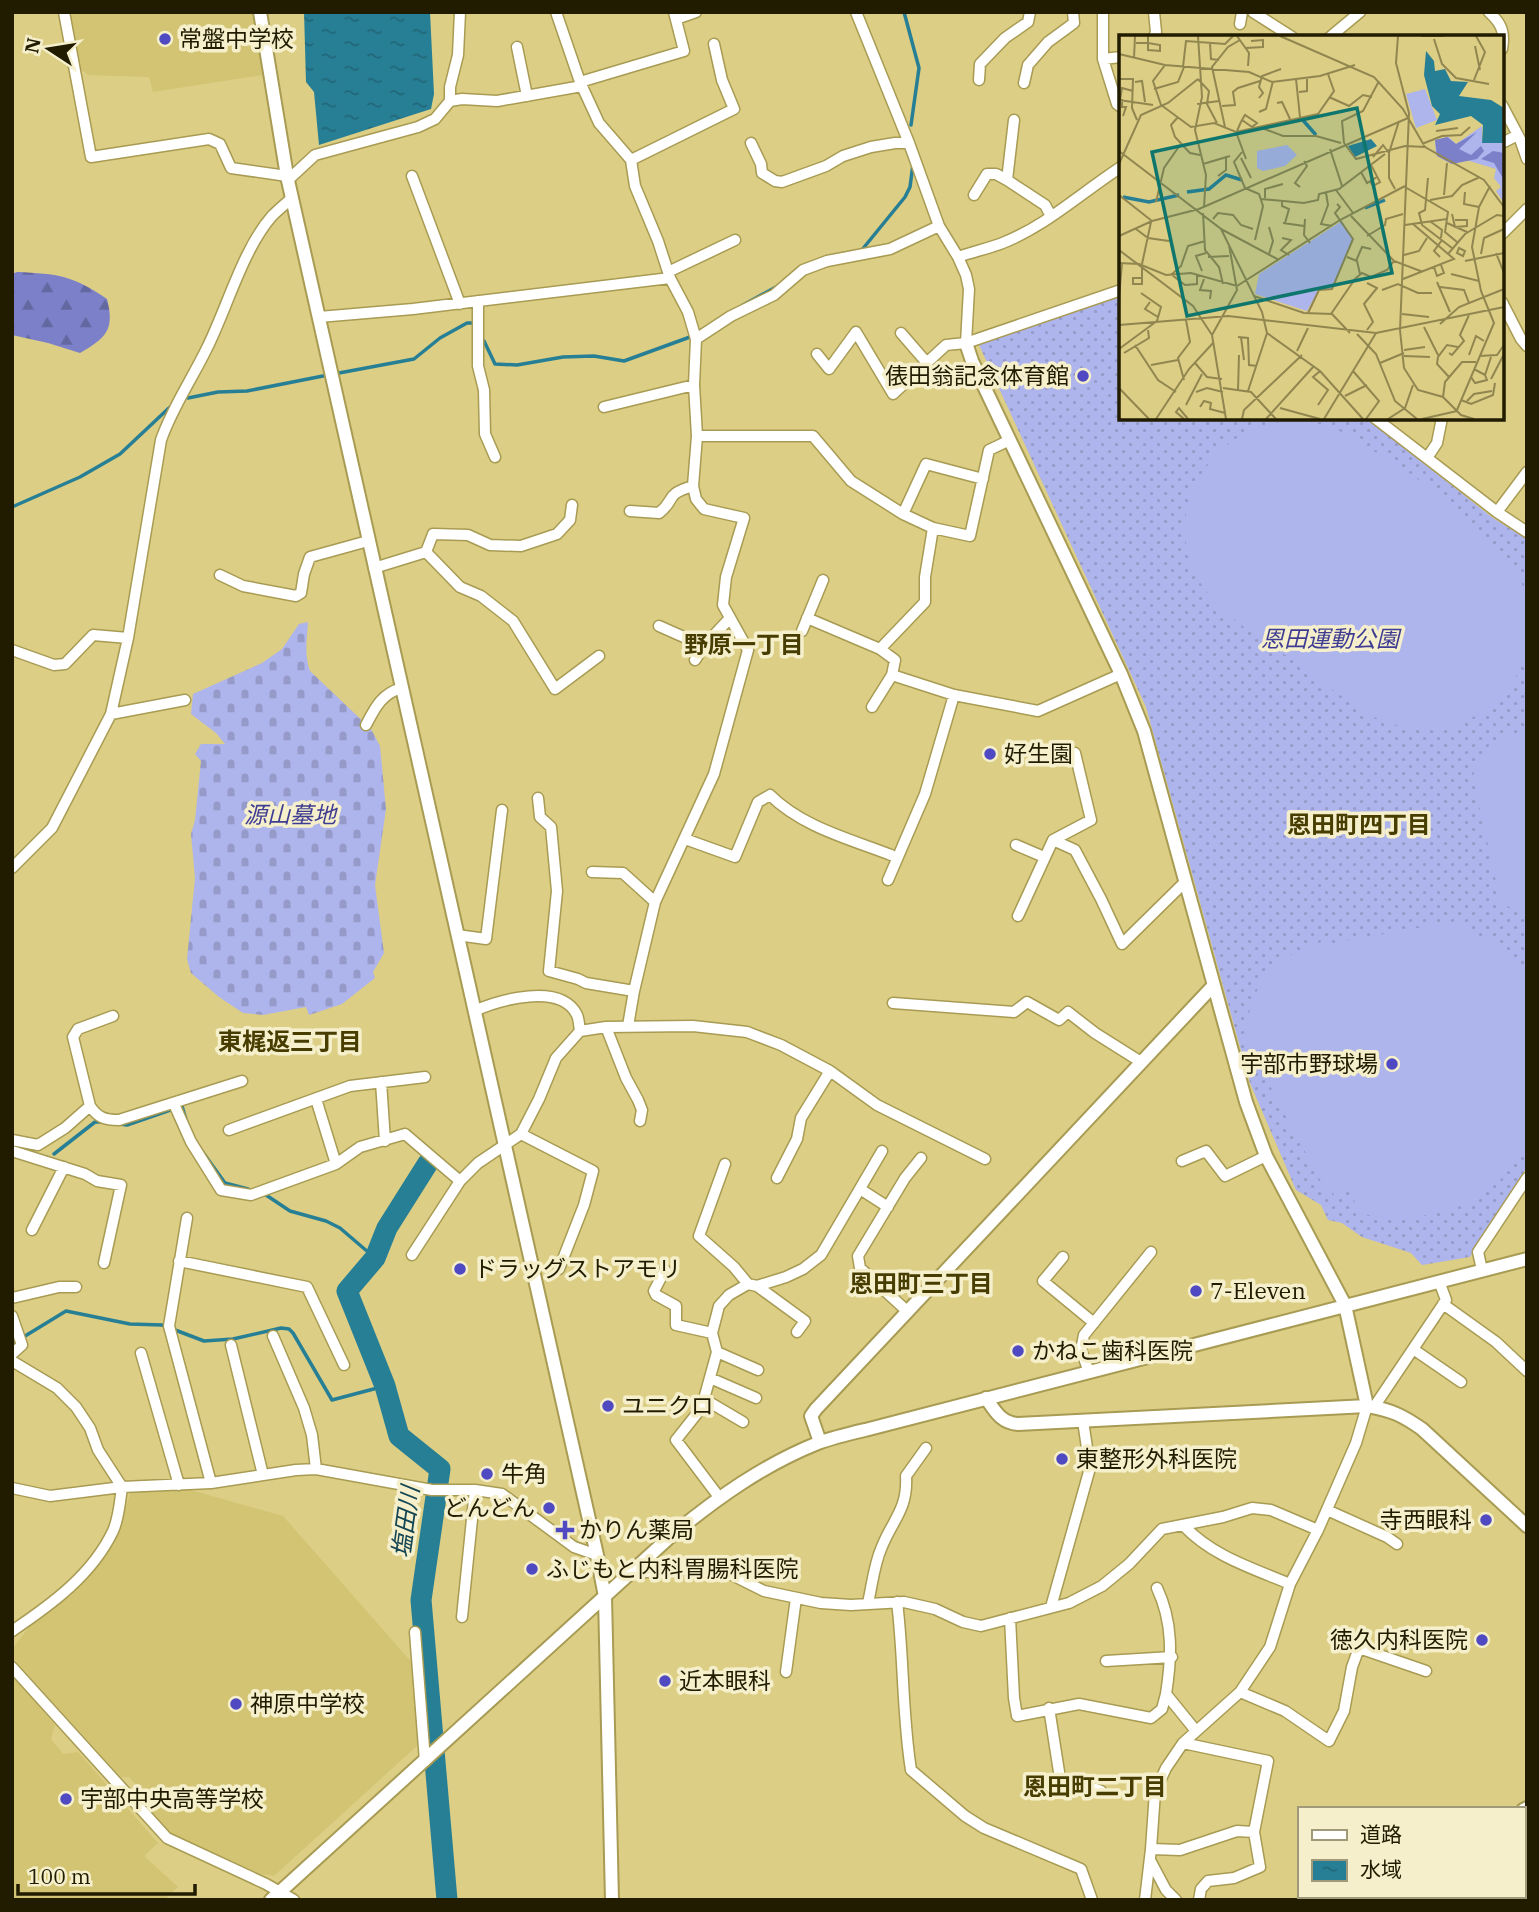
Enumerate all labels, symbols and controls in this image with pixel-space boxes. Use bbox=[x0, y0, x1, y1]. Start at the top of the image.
north arrow bbox=[14, 14, 84, 84]
place label: 常盤中学校 bbox=[179, 23, 294, 53]
marker: 常盤中学校 bbox=[157, 31, 173, 47]
inset map bbox=[1119, 35, 1504, 420]
text: N bbox=[19, 36, 46, 55]
place label: 俵田翁記念体育館 bbox=[885, 360, 1069, 390]
marker: 俵田翁記念体育館 bbox=[1075, 368, 1091, 384]
park label: 恩田運動公園 bbox=[1261, 623, 1402, 653]
district label: 野原一丁目 bbox=[684, 628, 804, 660]
place label: 好生園 bbox=[1004, 738, 1073, 768]
marker: 好生園 bbox=[982, 746, 998, 762]
park label: 源山墓地 bbox=[244, 799, 338, 829]
district label: 恩田町四丁目 bbox=[1287, 808, 1431, 840]
district label: 東梶返三丁目 bbox=[218, 1025, 362, 1057]
place label: 宇部市野球場 bbox=[1240, 1048, 1378, 1078]
marker: 宇部市野球場 bbox=[1384, 1056, 1400, 1072]
place label: ドラッグストアモリ bbox=[474, 1253, 681, 1283]
marker: ドラッグストアモリ bbox=[452, 1261, 468, 1277]
district label: 恩田町三丁目 bbox=[849, 1267, 993, 1299]
place label: 7-Eleven bbox=[1210, 1275, 1306, 1305]
marker: 7-Eleven bbox=[1188, 1283, 1204, 1299]
place label: かねこ歯科医院 bbox=[1032, 1335, 1193, 1365]
marker: かねこ歯科医院 bbox=[1010, 1343, 1026, 1359]
place label: ユニクロ bbox=[622, 1390, 714, 1420]
marker: ユニクロ bbox=[600, 1398, 616, 1414]
place label: 東整形外科医院 bbox=[1076, 1443, 1237, 1473]
marker: 東整形外科医院 bbox=[1054, 1451, 1070, 1467]
place label: 牛角 bbox=[501, 1458, 547, 1488]
marker: 牛角 bbox=[479, 1466, 495, 1482]
water label: 塩田川 bbox=[384, 1481, 426, 1560]
place label: どんどん bbox=[444, 1492, 535, 1522]
marker: どんどん bbox=[541, 1500, 557, 1516]
place label: 寺西眼科 bbox=[1380, 1504, 1472, 1534]
marker: 寺西眼科 bbox=[1478, 1512, 1494, 1528]
place label: かりん薬局 bbox=[579, 1514, 694, 1544]
marker: かりん薬局 bbox=[557, 1522, 573, 1538]
place label: ふじもと内科胃腸科医院 bbox=[546, 1553, 799, 1583]
marker: ふじもと内科胃腸科医院 bbox=[524, 1561, 540, 1577]
place label: 徳久内科医院 bbox=[1330, 1624, 1468, 1654]
marker: 徳久内科医院 bbox=[1474, 1632, 1490, 1648]
place label: 近本眼科 bbox=[679, 1665, 771, 1695]
marker: 近本眼科 bbox=[657, 1673, 673, 1689]
place label: 神原中学校 bbox=[250, 1688, 365, 1718]
marker: 神原中学校 bbox=[228, 1696, 244, 1712]
district label: 恩田町二丁目 bbox=[1023, 1770, 1167, 1802]
place label: 宇部中央高等学校 bbox=[80, 1783, 264, 1813]
marker: 宇部中央高等学校 bbox=[58, 1791, 74, 1807]
legend bbox=[1298, 1807, 1525, 1898]
text: 道路 bbox=[1360, 1820, 1402, 1848]
scale bar bbox=[18, 1853, 194, 1897]
text: 水域 bbox=[1360, 1855, 1402, 1883]
text: 100 m bbox=[28, 1862, 91, 1890]

